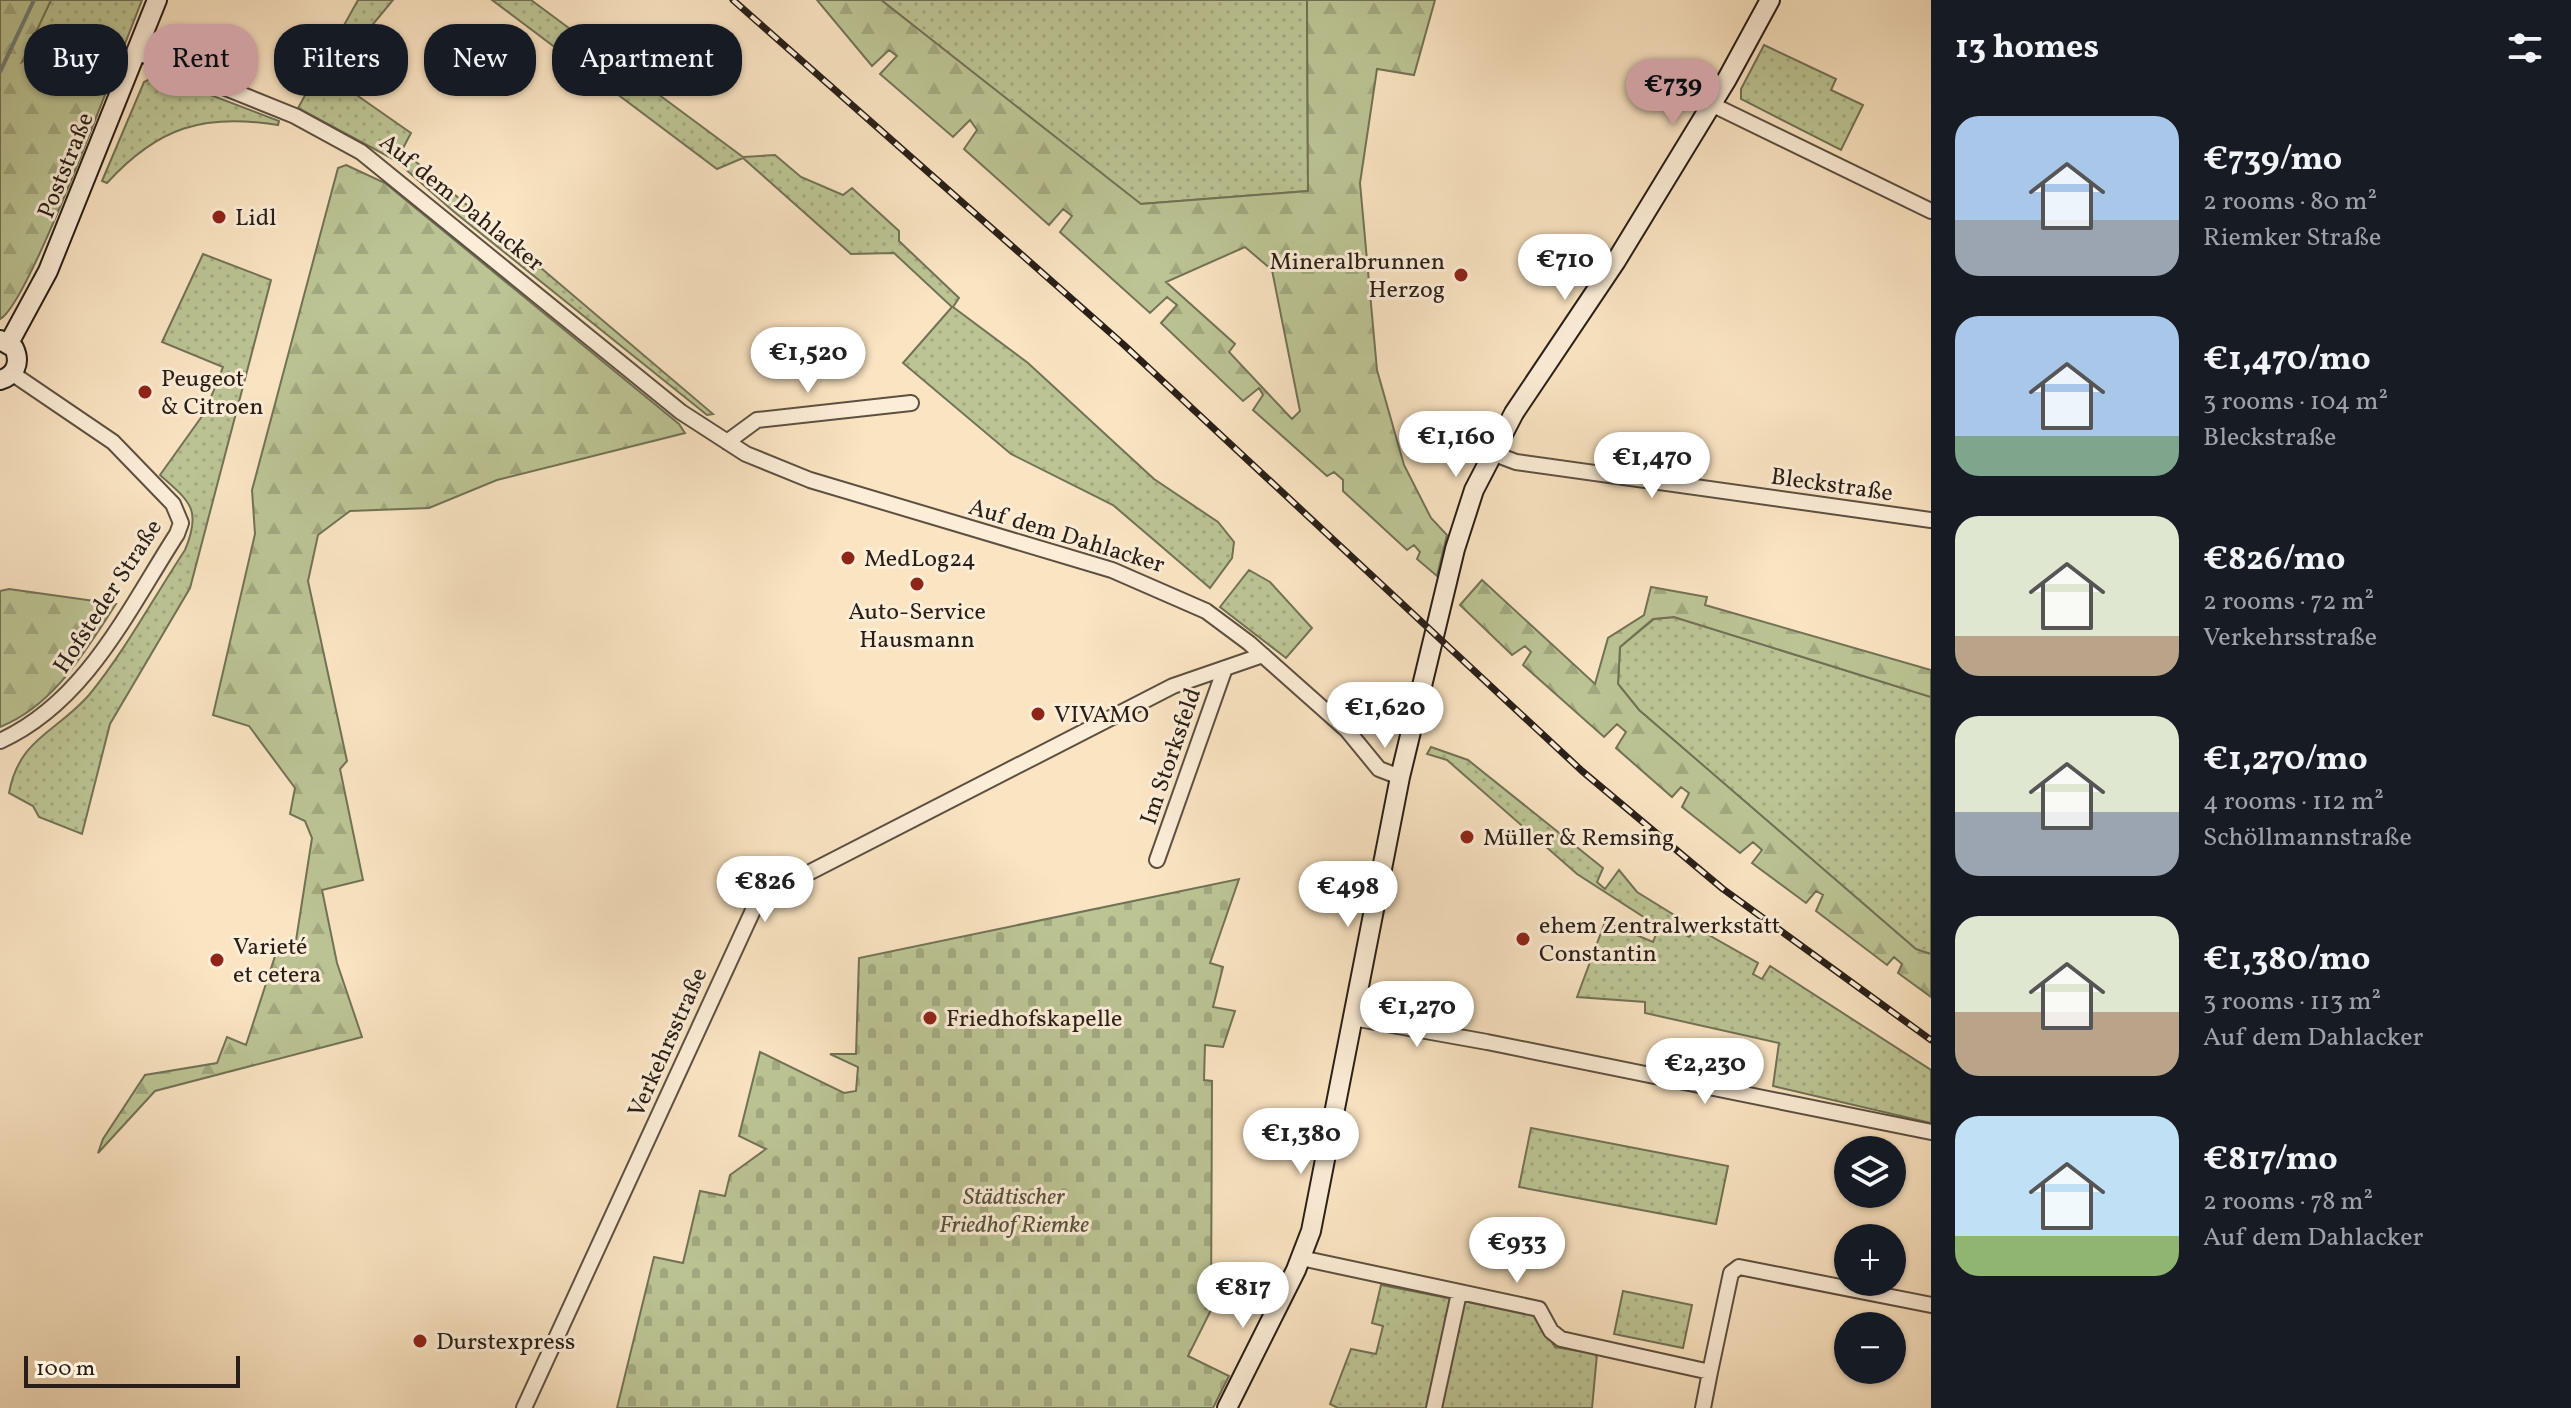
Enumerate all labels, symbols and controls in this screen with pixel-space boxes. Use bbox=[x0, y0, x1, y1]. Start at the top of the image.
chip: Buy bbox=[24, 24, 128, 96]
chip: Rent bbox=[144, 24, 258, 96]
chip: Filters bbox=[274, 24, 408, 96]
chip: New bbox=[424, 24, 536, 96]
chip: Apartment bbox=[552, 24, 742, 96]
text: 13 homes bbox=[1955, 25, 2099, 72]
icon: filters bbox=[2503, 26, 2547, 70]
pin: €739 bbox=[1626, 59, 1720, 127]
text: €739 bbox=[1644, 67, 1702, 103]
street label: Poststraße bbox=[30, 108, 103, 224]
street label: Auf dem Dahlacker bbox=[371, 126, 551, 281]
text: €739/mo bbox=[2203, 137, 2342, 184]
icon: home bbox=[2019, 148, 2115, 244]
text: 2 rooms · 80 m² bbox=[2203, 184, 2377, 220]
place label: Lidl bbox=[235, 202, 276, 236]
marker: Lidl bbox=[210, 208, 228, 226]
text: Riemker Straße bbox=[2203, 220, 2381, 256]
pin: €710 bbox=[1518, 234, 1612, 302]
text: €710 bbox=[1536, 242, 1594, 278]
place label: Mineralbrunnen Herzog bbox=[1269, 246, 1445, 308]
marker: Mineralbrunnen Herzog bbox=[1452, 266, 1470, 284]
pin: €1,520 bbox=[743, 327, 873, 395]
text: €1,520 bbox=[769, 335, 847, 371]
text: €1,470/mo bbox=[2203, 337, 2371, 384]
icon: home bbox=[2019, 348, 2115, 444]
place label: Peugeot & Citroen bbox=[161, 363, 263, 425]
marker: Peugeot & Citroen bbox=[136, 383, 154, 401]
text: 3 rooms · 104 m² bbox=[2203, 384, 2388, 420]
pin: €1,160 bbox=[1391, 411, 1521, 479]
text: €1,160 bbox=[1417, 419, 1495, 455]
text: Bleckstraße bbox=[2203, 420, 2336, 456]
pin: €1,470 bbox=[1587, 432, 1717, 500]
text: €1,470 bbox=[1612, 440, 1692, 476]
street label: Bleckstraße bbox=[1768, 461, 1895, 511]
street label: Auf dem Dahlacker bbox=[964, 491, 1169, 583]
street label: Hofsteder Straße bbox=[46, 513, 171, 681]
text: €826/mo bbox=[2203, 537, 2345, 584]
place label: MedLog24 bbox=[864, 543, 976, 577]
icon: home bbox=[2019, 548, 2115, 644]
marker: MedLog24 bbox=[839, 549, 857, 567]
marker: Auto-Service Hausmann bbox=[908, 575, 926, 593]
text: 2 rooms · 72 m² bbox=[2203, 584, 2374, 620]
place label: Auto-Service Hausmann bbox=[848, 596, 986, 658]
text: Verkehrsstraße bbox=[2203, 620, 2377, 656]
pin: €1,620 bbox=[1320, 682, 1450, 750]
street label: Im Storksfeld bbox=[1133, 684, 1211, 830]
text: €1,620 bbox=[1345, 690, 1425, 726]
place label: VIVAMO bbox=[1054, 699, 1149, 733]
marker: VIVAMO bbox=[1029, 705, 1047, 723]
text: €1,270/mo bbox=[2203, 737, 2368, 784]
icon: home bbox=[2019, 748, 2115, 844]
text: 4 rooms · 112 m² bbox=[2203, 784, 2384, 820]
text: Schöllmannstraße bbox=[2203, 820, 2412, 856]
place label: Müller & Remsing bbox=[1483, 822, 1674, 856]
marker: Müller & Remsing bbox=[1458, 828, 1476, 846]
pin: €826 bbox=[718, 856, 812, 924]
pin: €498 bbox=[1301, 861, 1395, 929]
text: €826 bbox=[735, 864, 795, 900]
text: €498 bbox=[1317, 869, 1379, 905]
place label: ehem Zentralwerkstatt Constantin bbox=[1539, 910, 1780, 972]
marker: ehem Zentralwerkstatt Constantin bbox=[1514, 930, 1532, 948]
place label: Varieté et cetera bbox=[233, 931, 321, 993]
text: €1,380/mo bbox=[2203, 937, 2371, 984]
icon: home bbox=[2019, 948, 2115, 1044]
marker: Varieté et cetera bbox=[208, 951, 226, 969]
street label: Verkehrsstraße bbox=[621, 962, 717, 1123]
pin: €1,270 bbox=[1352, 981, 1482, 1049]
text: 3 rooms · 113 m² bbox=[2203, 984, 2381, 1020]
text: €1,270 bbox=[1378, 989, 1456, 1025]
place label: Friedhofskapelle bbox=[946, 1003, 1122, 1037]
marker: Friedhofskapelle bbox=[921, 1009, 939, 1027]
text: Auf dem Dahlacker bbox=[2203, 1020, 2423, 1056]
pin: €2,230 bbox=[1640, 1038, 1770, 1106]
text: €2,230 bbox=[1664, 1046, 1746, 1082]
pin: €1,380 bbox=[1236, 1108, 1366, 1176]
text: €1,380 bbox=[1261, 1116, 1341, 1152]
map controls bbox=[1834, 1136, 1906, 1384]
button: layers bbox=[1834, 1136, 1906, 1208]
text: €817/mo bbox=[2203, 1137, 2338, 1184]
icon: home bbox=[2019, 1148, 2115, 1244]
park label: Städtischer Friedhof Riemke bbox=[939, 1181, 1089, 1243]
text: 2 rooms · 78 m² bbox=[2203, 1184, 2373, 1220]
pin: €933 bbox=[1470, 1217, 1564, 1285]
text: Auf dem Dahlacker bbox=[2203, 1220, 2423, 1256]
button: + bbox=[1834, 1224, 1906, 1296]
text: €933 bbox=[1487, 1225, 1547, 1261]
pin: €817 bbox=[1196, 1262, 1290, 1330]
text: €817 bbox=[1215, 1270, 1271, 1306]
button: − bbox=[1834, 1312, 1906, 1384]
place label: Durstexpress bbox=[436, 1326, 575, 1360]
marker: Durstexpress bbox=[411, 1332, 429, 1350]
scale bar bbox=[24, 1352, 240, 1388]
text: 100 m bbox=[36, 1354, 95, 1385]

